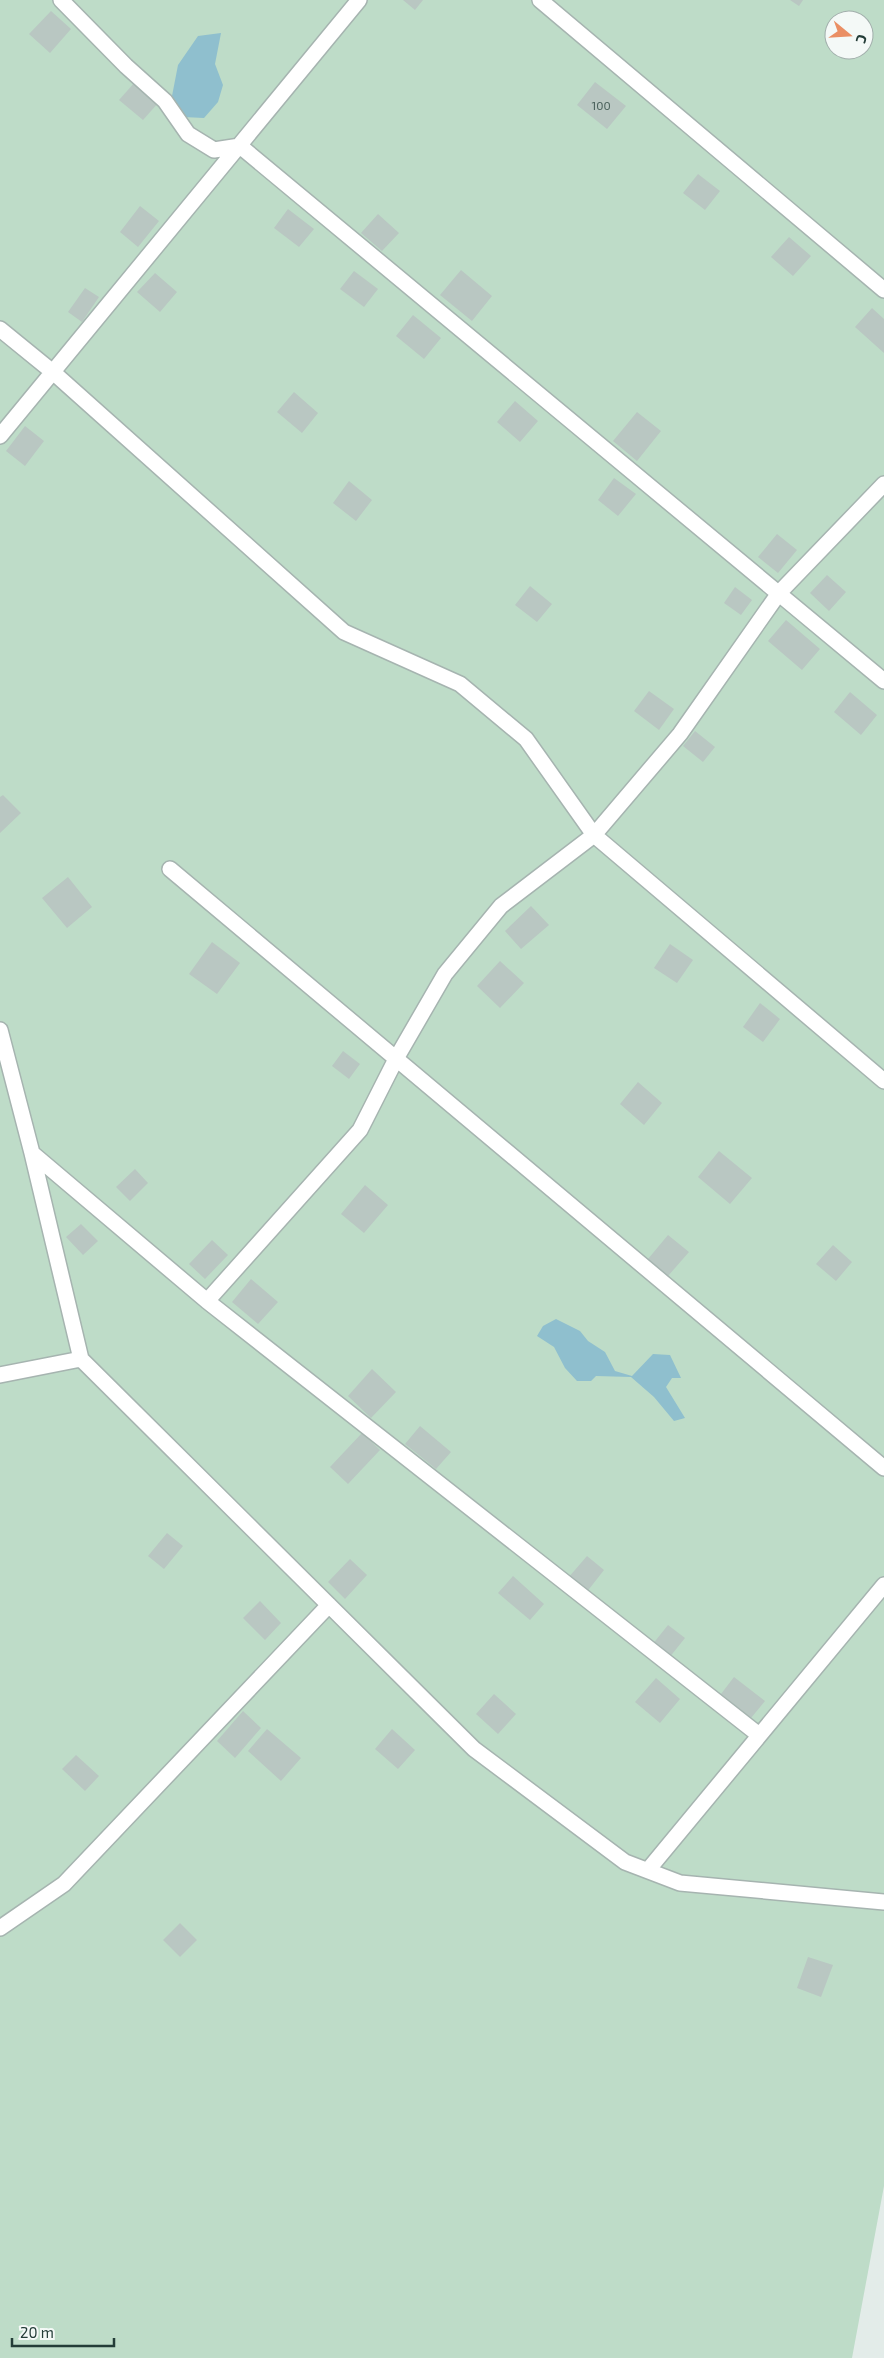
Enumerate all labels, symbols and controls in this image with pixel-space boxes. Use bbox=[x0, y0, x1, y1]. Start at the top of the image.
north arrow bbox=[824, 10, 874, 60]
text: С bbox=[852, 33, 871, 46]
house number: 100 bbox=[591, 98, 611, 112]
scale bar bbox=[12, 2316, 115, 2348]
text: 20 m bbox=[20, 2323, 54, 2341]

